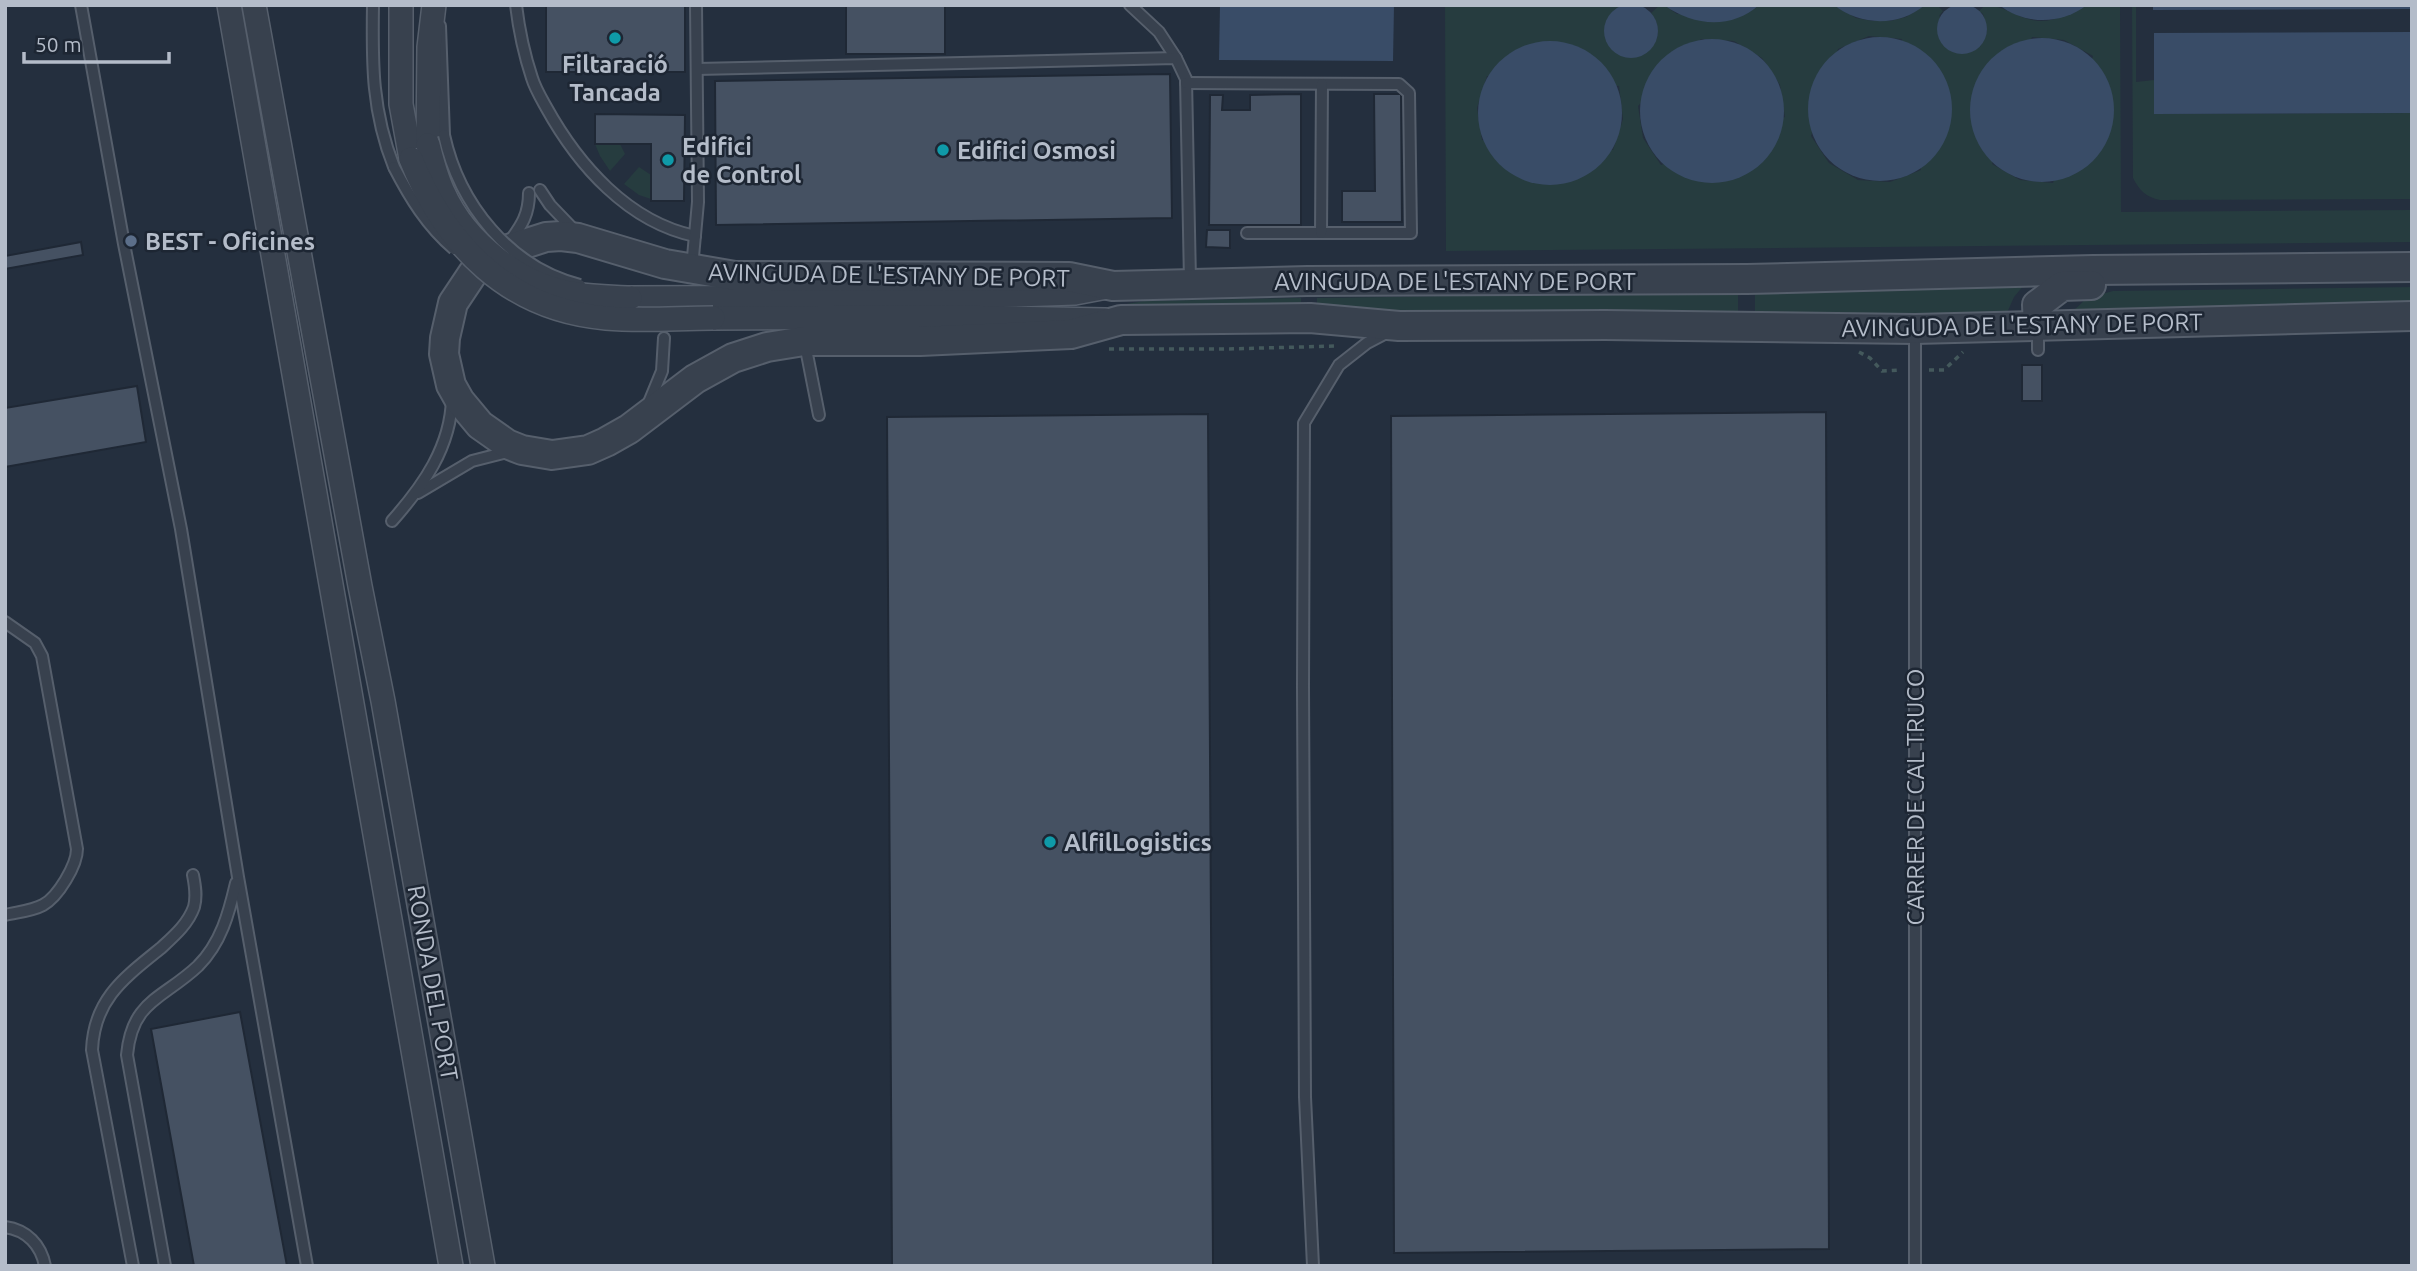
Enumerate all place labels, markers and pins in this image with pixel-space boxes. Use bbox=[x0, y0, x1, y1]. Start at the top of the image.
marker: Filtaració Tancada bbox=[607, 30, 623, 46]
place label: Filtaració Tancada bbox=[562, 51, 668, 106]
place label: Edifici de Control bbox=[682, 133, 801, 188]
place label: Edifici Osmosi bbox=[957, 137, 1116, 164]
marker: Edifici Osmosi bbox=[935, 142, 951, 158]
marker: Edifici de Control bbox=[660, 152, 676, 168]
place label: BEST - Oficines bbox=[145, 228, 315, 255]
marker: BEST - Oficines bbox=[123, 233, 139, 249]
place label: AlfilLogistics bbox=[1064, 829, 1212, 856]
marker: AlfilLogistics bbox=[1042, 834, 1058, 850]

